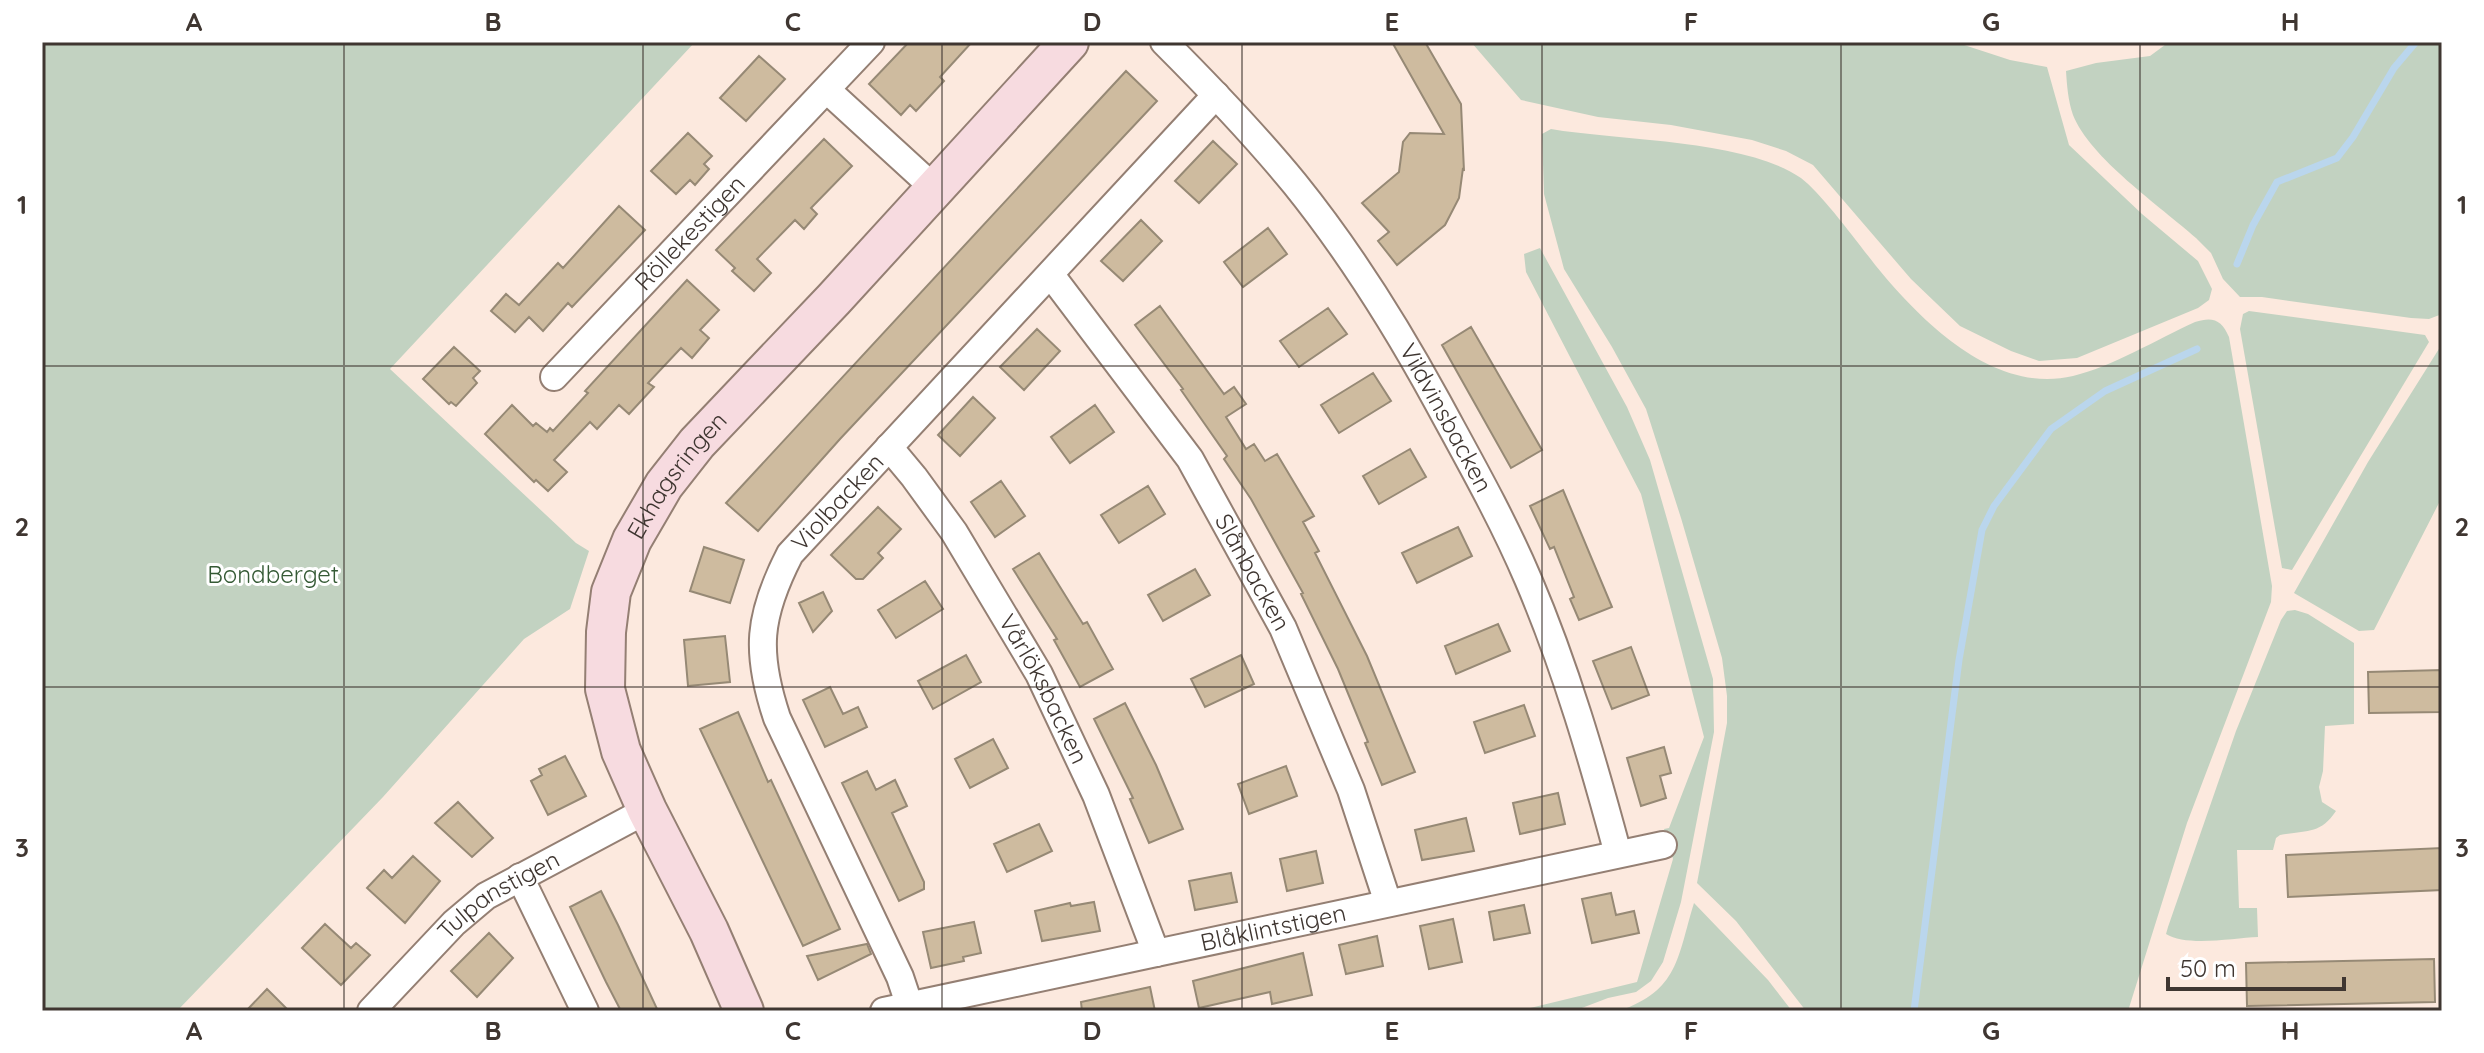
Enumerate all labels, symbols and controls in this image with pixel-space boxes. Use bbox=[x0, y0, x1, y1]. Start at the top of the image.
text: A bbox=[186, 5, 203, 38]
text: B bbox=[484, 5, 502, 38]
text: C bbox=[785, 5, 801, 38]
text: D bbox=[1083, 5, 1101, 38]
text: E bbox=[1385, 5, 1399, 38]
text: F bbox=[1684, 5, 1698, 38]
text: G bbox=[1982, 5, 2000, 38]
text: H bbox=[2281, 5, 2299, 38]
street label: Röllekestigen bbox=[628, 169, 751, 296]
text: 1 bbox=[17, 188, 27, 221]
text: 1 bbox=[2457, 188, 2467, 221]
street label: Vildvinsbacken bbox=[1394, 338, 1500, 497]
street label: Ekhagsringen bbox=[620, 405, 733, 544]
street label: Violbacken bbox=[784, 447, 890, 557]
street label: Slånbacken bbox=[1209, 508, 1297, 636]
text: 2 bbox=[15, 510, 29, 543]
text: 2 bbox=[2455, 510, 2469, 543]
park label: Bondberget bbox=[207, 559, 339, 589]
street label: Vårlöksbacken bbox=[993, 608, 1095, 768]
text: 3 bbox=[15, 831, 29, 864]
text: 3 bbox=[2455, 831, 2469, 864]
street label: Tulpanstigen bbox=[431, 844, 564, 945]
street label: Blåklintstigen bbox=[1198, 897, 1349, 957]
scale bar bbox=[2168, 941, 2344, 991]
text: 50 m bbox=[2180, 953, 2236, 983]
text: A bbox=[186, 1014, 203, 1047]
text: B bbox=[484, 1014, 502, 1047]
text: C bbox=[785, 1014, 801, 1047]
text: D bbox=[1083, 1014, 1101, 1047]
text: E bbox=[1385, 1014, 1399, 1047]
text: F bbox=[1684, 1014, 1698, 1047]
text: G bbox=[1982, 1014, 2000, 1047]
text: H bbox=[2281, 1014, 2299, 1047]

